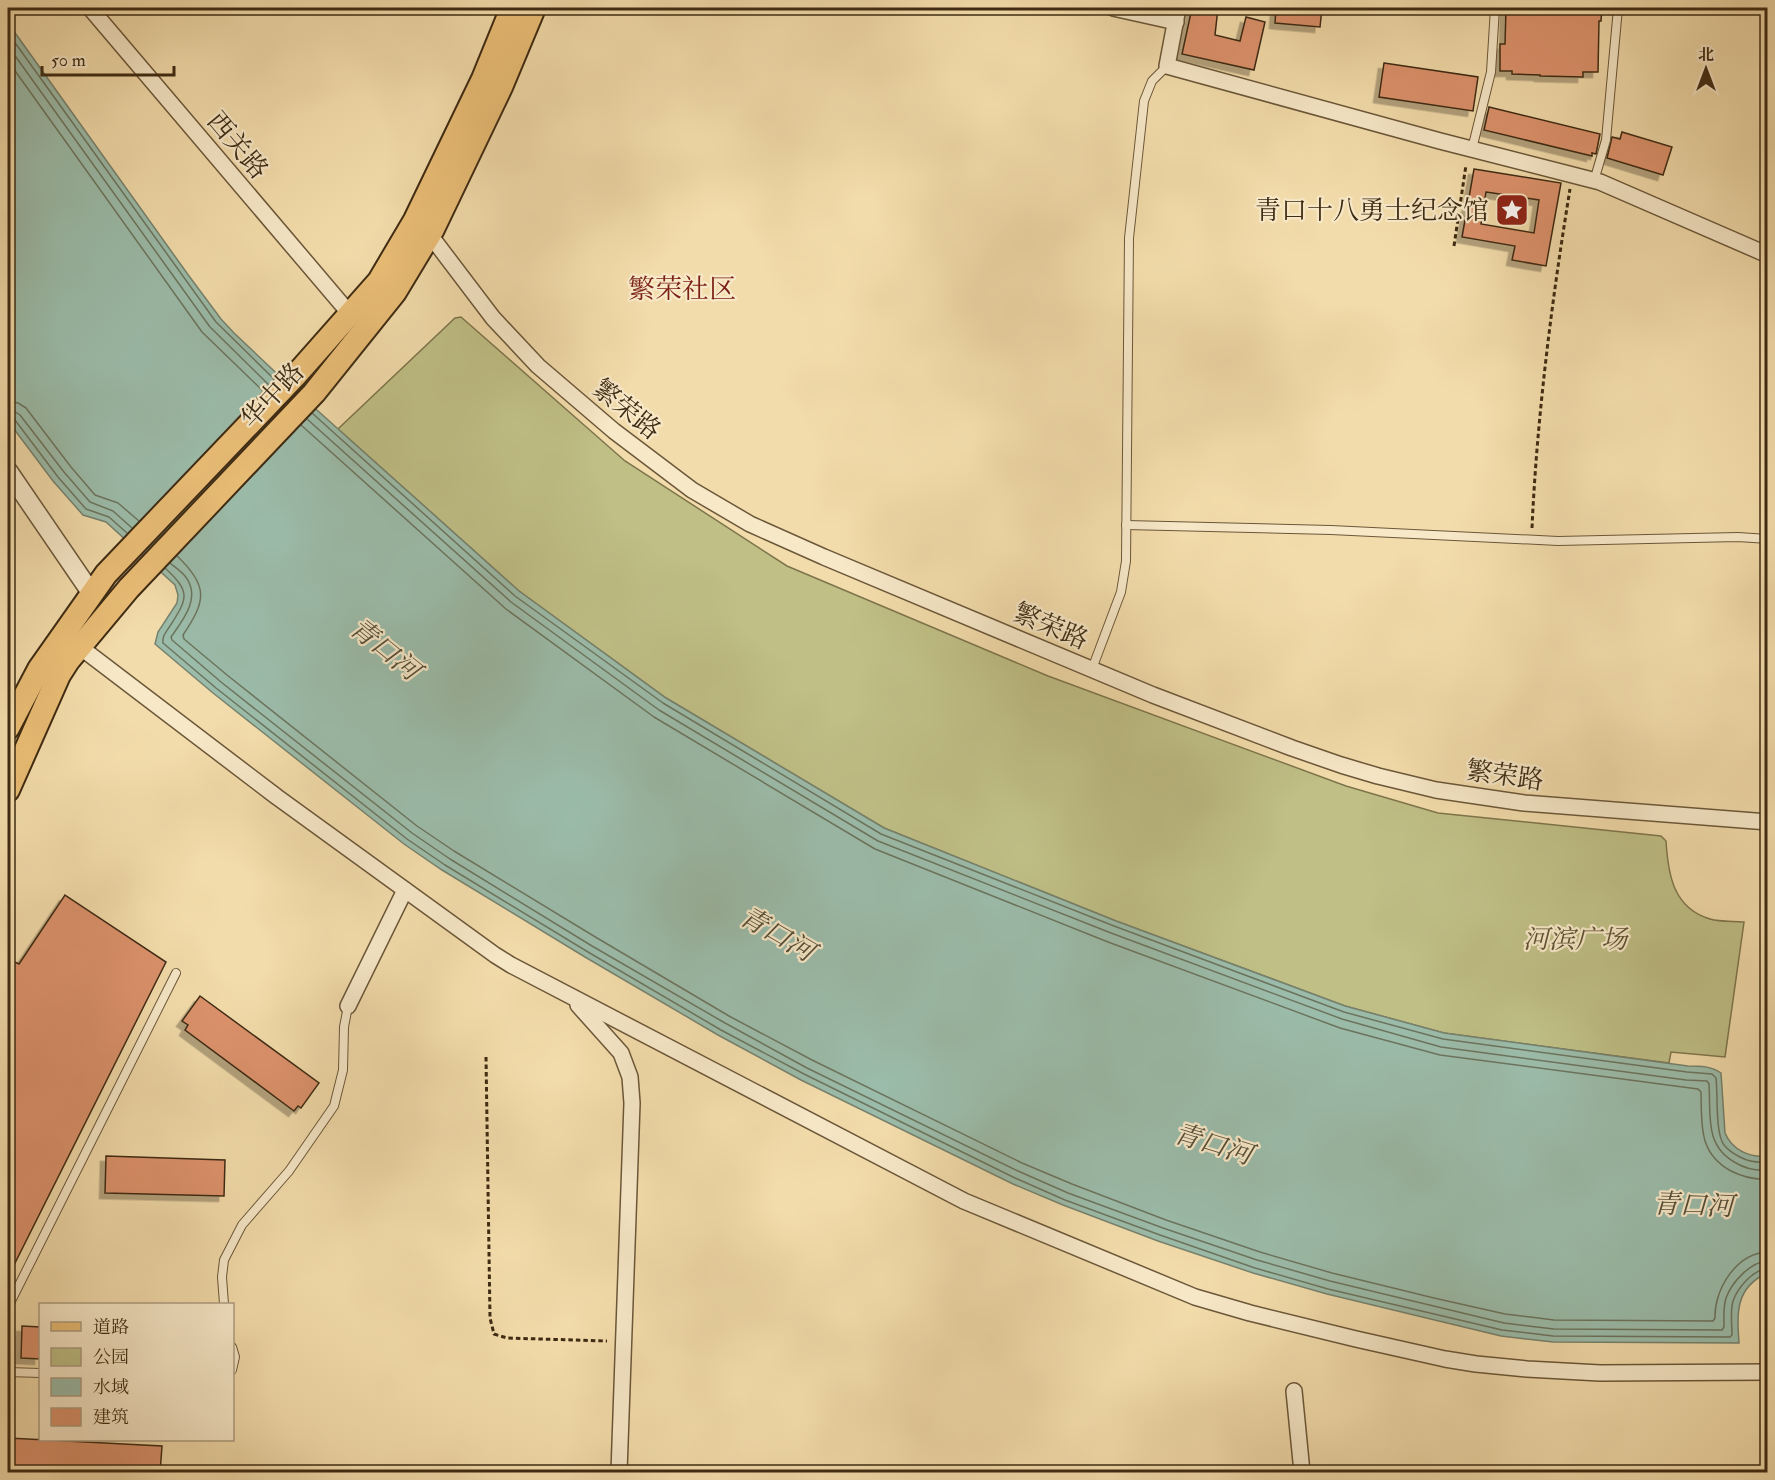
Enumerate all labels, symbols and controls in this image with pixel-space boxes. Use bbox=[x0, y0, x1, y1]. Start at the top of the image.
scale bar bbox=[42, 39, 174, 77]
north arrow bbox=[1676, 39, 1736, 99]
text: 北 bbox=[1698, 45, 1714, 65]
text: 50 m bbox=[51, 49, 86, 72]
street label: 西关路 bbox=[200, 105, 275, 186]
place icon: 青口十八勇士纪念馆 bbox=[1494, 192, 1530, 228]
place label: 青口十八勇士纪念馆 bbox=[1255, 195, 1489, 227]
district label: 繁荣社区 bbox=[628, 273, 736, 306]
street label: 华中路 bbox=[234, 356, 311, 435]
street label: 繁荣路 bbox=[586, 373, 667, 447]
street label: 繁荣路 bbox=[1008, 597, 1093, 657]
water label: 青口河 bbox=[343, 611, 430, 691]
street label: 繁荣路 bbox=[1464, 755, 1546, 797]
water label: 青口河 bbox=[733, 900, 824, 971]
park label: 河滨广场 bbox=[1523, 924, 1629, 956]
water label: 青口河 bbox=[1169, 1117, 1261, 1174]
water label: 青口河 bbox=[1652, 1188, 1739, 1224]
legend bbox=[39, 1303, 234, 1441]
text: 道路 bbox=[93, 1316, 129, 1339]
text: 公园 bbox=[93, 1346, 129, 1369]
text: 水域 bbox=[93, 1376, 129, 1399]
text: 建筑 bbox=[93, 1406, 129, 1429]

